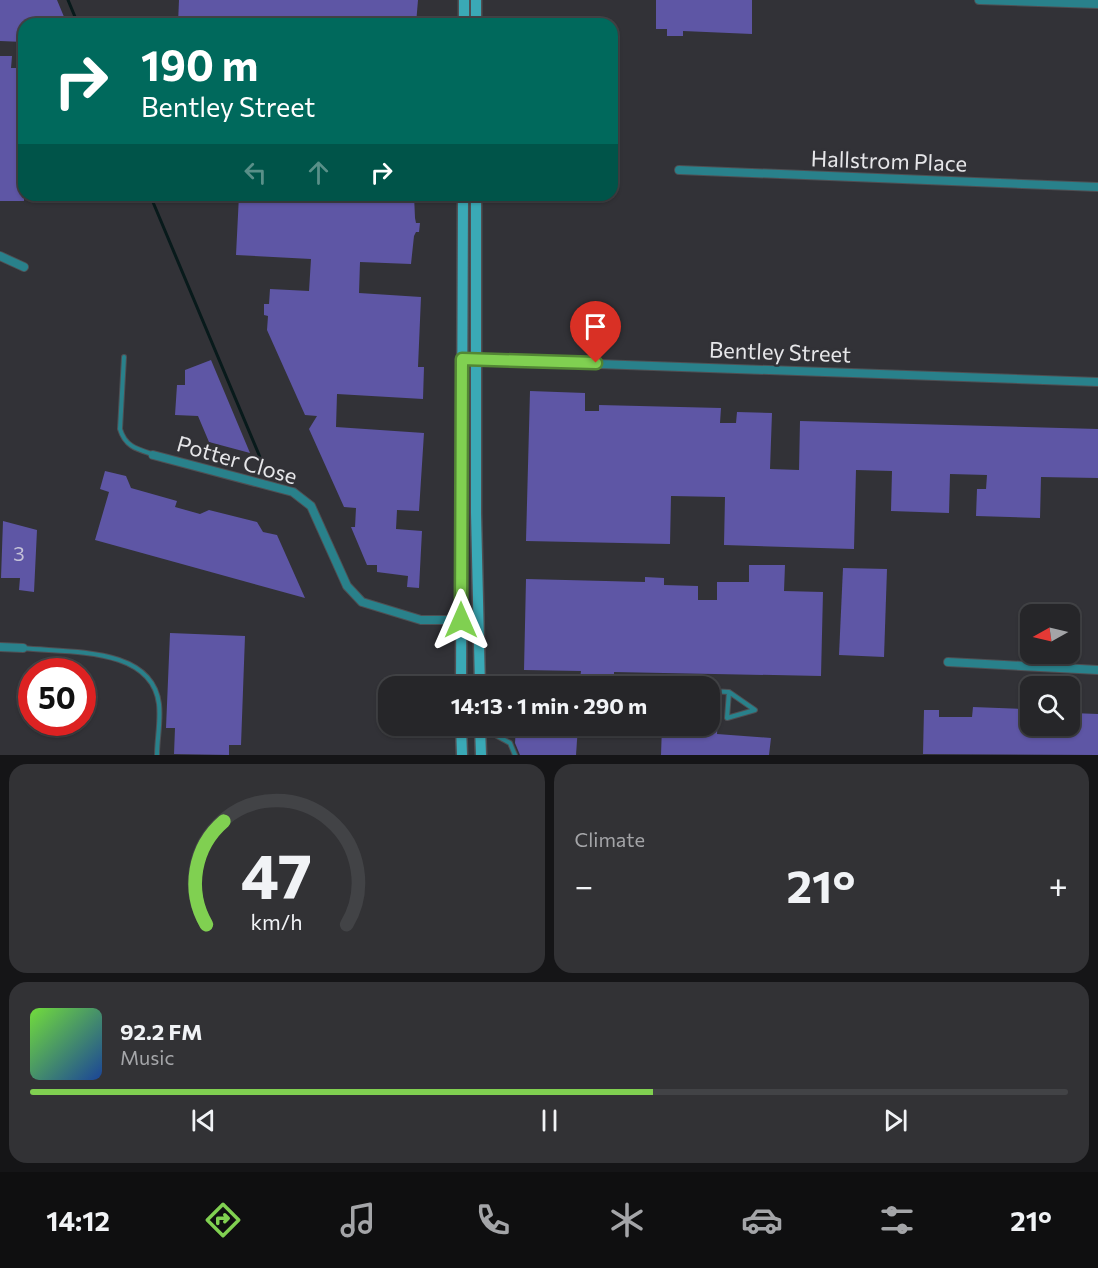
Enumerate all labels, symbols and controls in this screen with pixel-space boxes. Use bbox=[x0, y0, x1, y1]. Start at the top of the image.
text: 190 m bbox=[141, 38, 259, 90]
icon: right bbox=[42, 42, 120, 120]
text: Bentley Street bbox=[141, 90, 315, 123]
street label: Hallstrom Place bbox=[810, 144, 968, 177]
icon: left bbox=[239, 156, 272, 189]
icon: ahead bbox=[302, 156, 335, 189]
icon: right bbox=[365, 156, 398, 189]
pin bbox=[570, 301, 621, 363]
icon: arrive bbox=[579, 310, 612, 343]
street label: Bentley Street bbox=[709, 336, 852, 367]
street label: Potter Close bbox=[174, 429, 301, 490]
house number: 3 bbox=[13, 541, 25, 565]
position arrow bbox=[429, 588, 493, 652]
north arrow bbox=[1020, 604, 1080, 664]
map controls bbox=[1020, 604, 1080, 736]
speed limit sign: 50 bbox=[18, 658, 96, 736]
button: search bbox=[1020, 676, 1080, 736]
text: 14:13 · 1 min · 290 m bbox=[451, 692, 647, 719]
text: Climate bbox=[575, 827, 645, 851]
text: 47 bbox=[241, 836, 312, 912]
text: 21° bbox=[786, 857, 855, 912]
text: − bbox=[575, 864, 593, 905]
text: + bbox=[1049, 864, 1068, 905]
text: km/h bbox=[251, 909, 303, 935]
text: 92.2 FM bbox=[120, 1018, 202, 1045]
text: Music bbox=[120, 1045, 174, 1069]
icon: previous bbox=[187, 1104, 220, 1137]
icon: pause bbox=[533, 1104, 566, 1137]
icon: next bbox=[879, 1104, 912, 1137]
icon: directions bbox=[202, 1199, 244, 1241]
icon: music bbox=[337, 1199, 379, 1241]
icon: phone bbox=[472, 1199, 514, 1241]
icon: climate bbox=[606, 1199, 648, 1241]
icon: car bbox=[741, 1199, 783, 1241]
icon: filters bbox=[876, 1199, 918, 1241]
text: 14:12 bbox=[46, 1204, 110, 1237]
text: 21° bbox=[1010, 1204, 1052, 1237]

